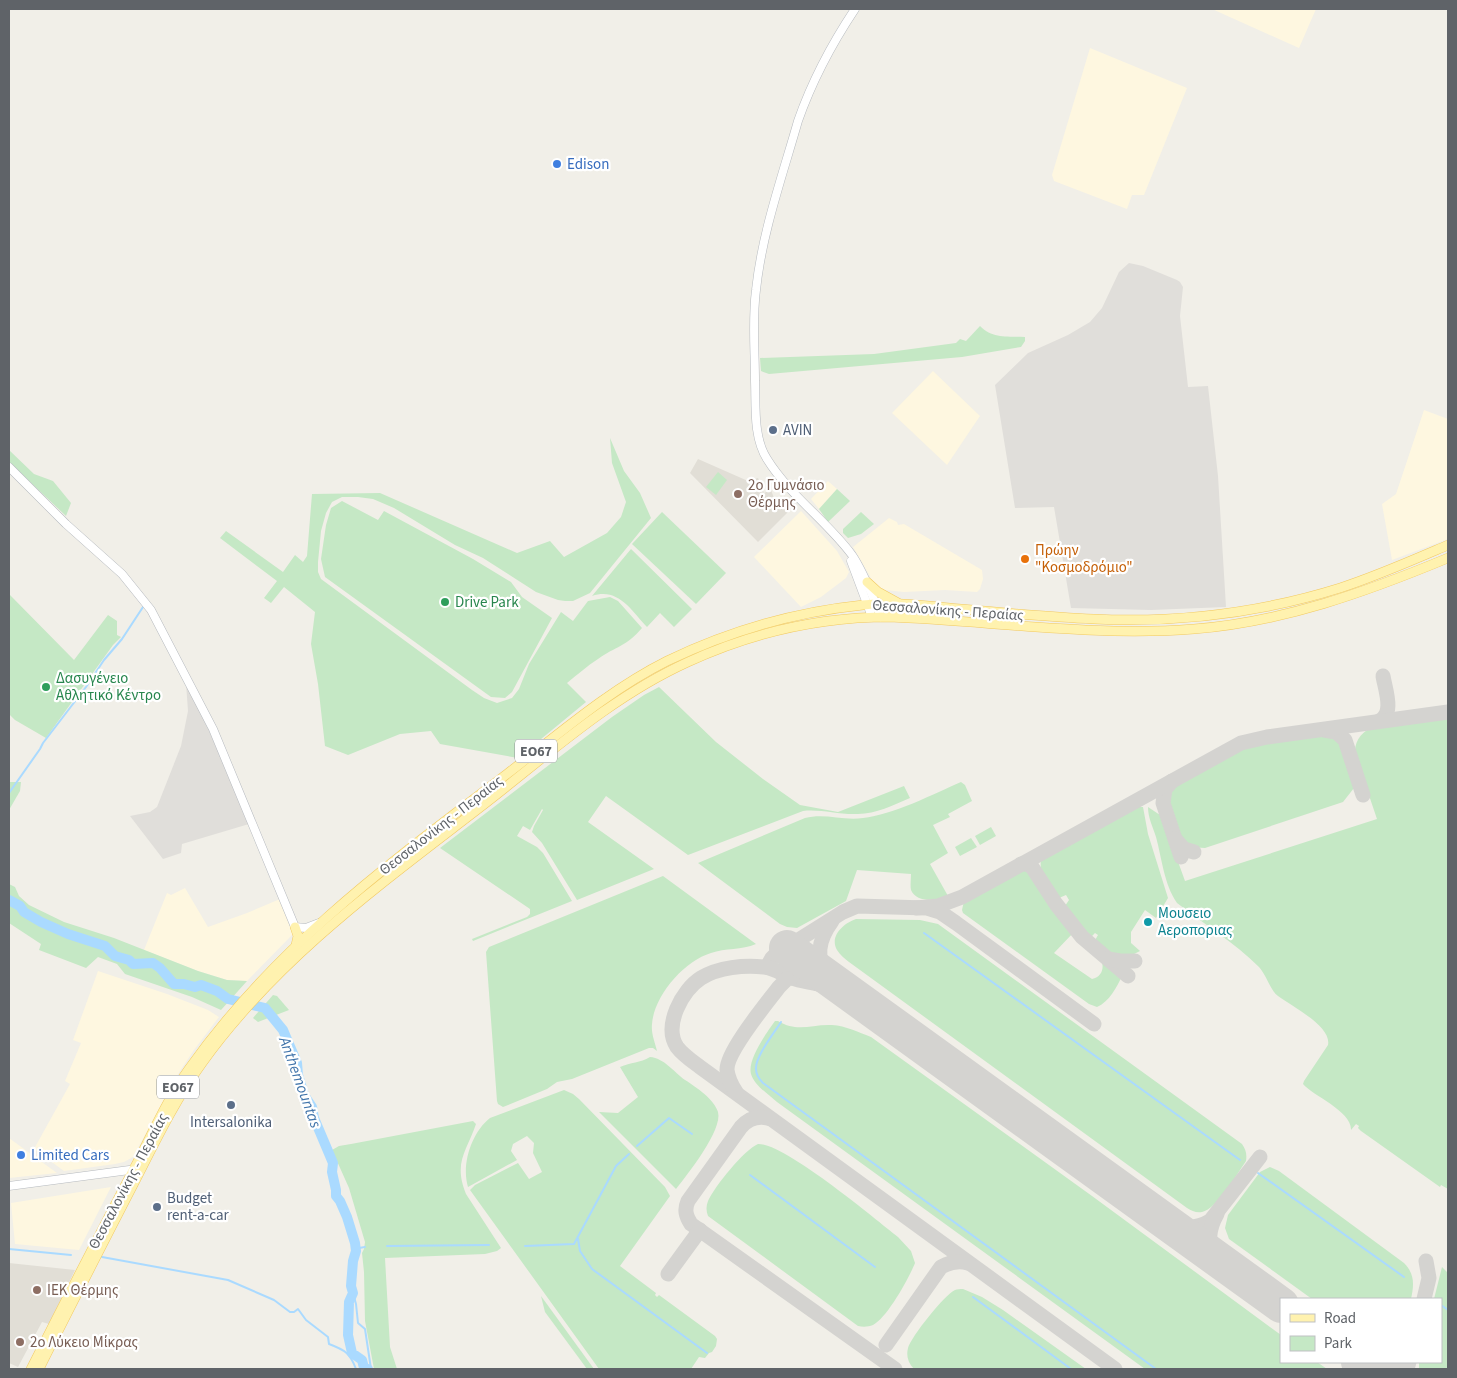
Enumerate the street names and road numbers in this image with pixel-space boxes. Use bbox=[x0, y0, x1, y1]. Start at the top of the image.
street label: Θεσσαλονίκης - Περαίας bbox=[872, 595, 1025, 626]
road number: ΕΟ67 bbox=[515, 739, 557, 762]
street label: Θεσσαλονίκης - Περαίας bbox=[375, 770, 508, 880]
road number: ΕΟ67 bbox=[157, 1076, 199, 1098]
street label: Θεσσαλονίκης - Περαίας bbox=[84, 1109, 174, 1253]

